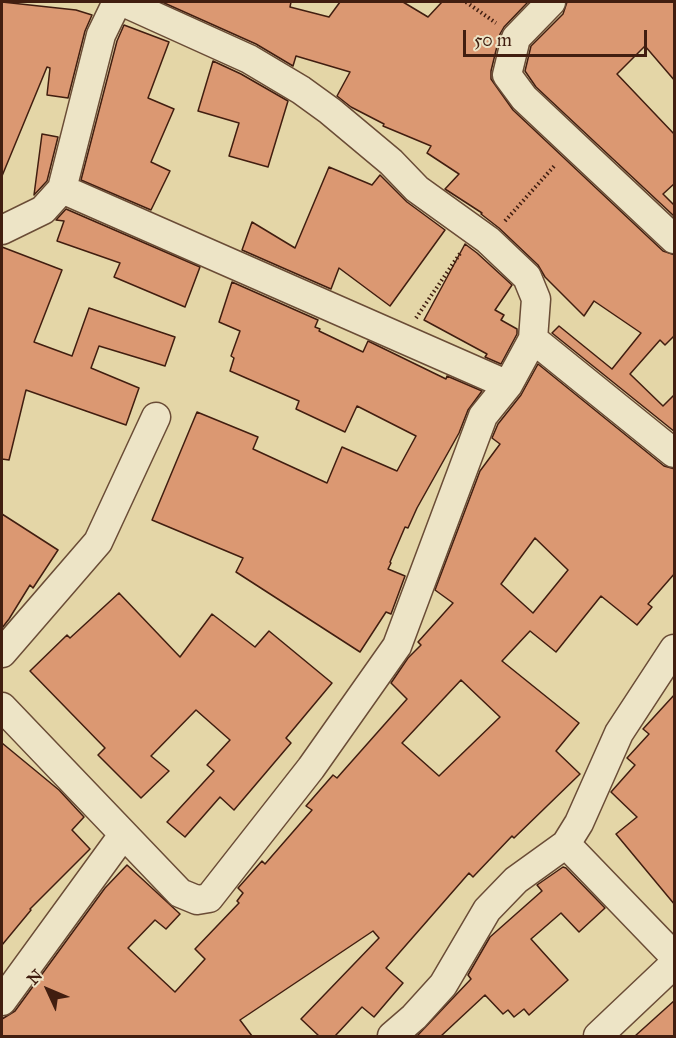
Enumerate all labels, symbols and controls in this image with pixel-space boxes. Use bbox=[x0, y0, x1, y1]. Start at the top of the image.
scale bar bbox=[466, 18, 650, 56]
text: 50 m bbox=[474, 29, 512, 51]
north arrow bbox=[18, 960, 78, 1020]
text: N bbox=[23, 966, 46, 989]

